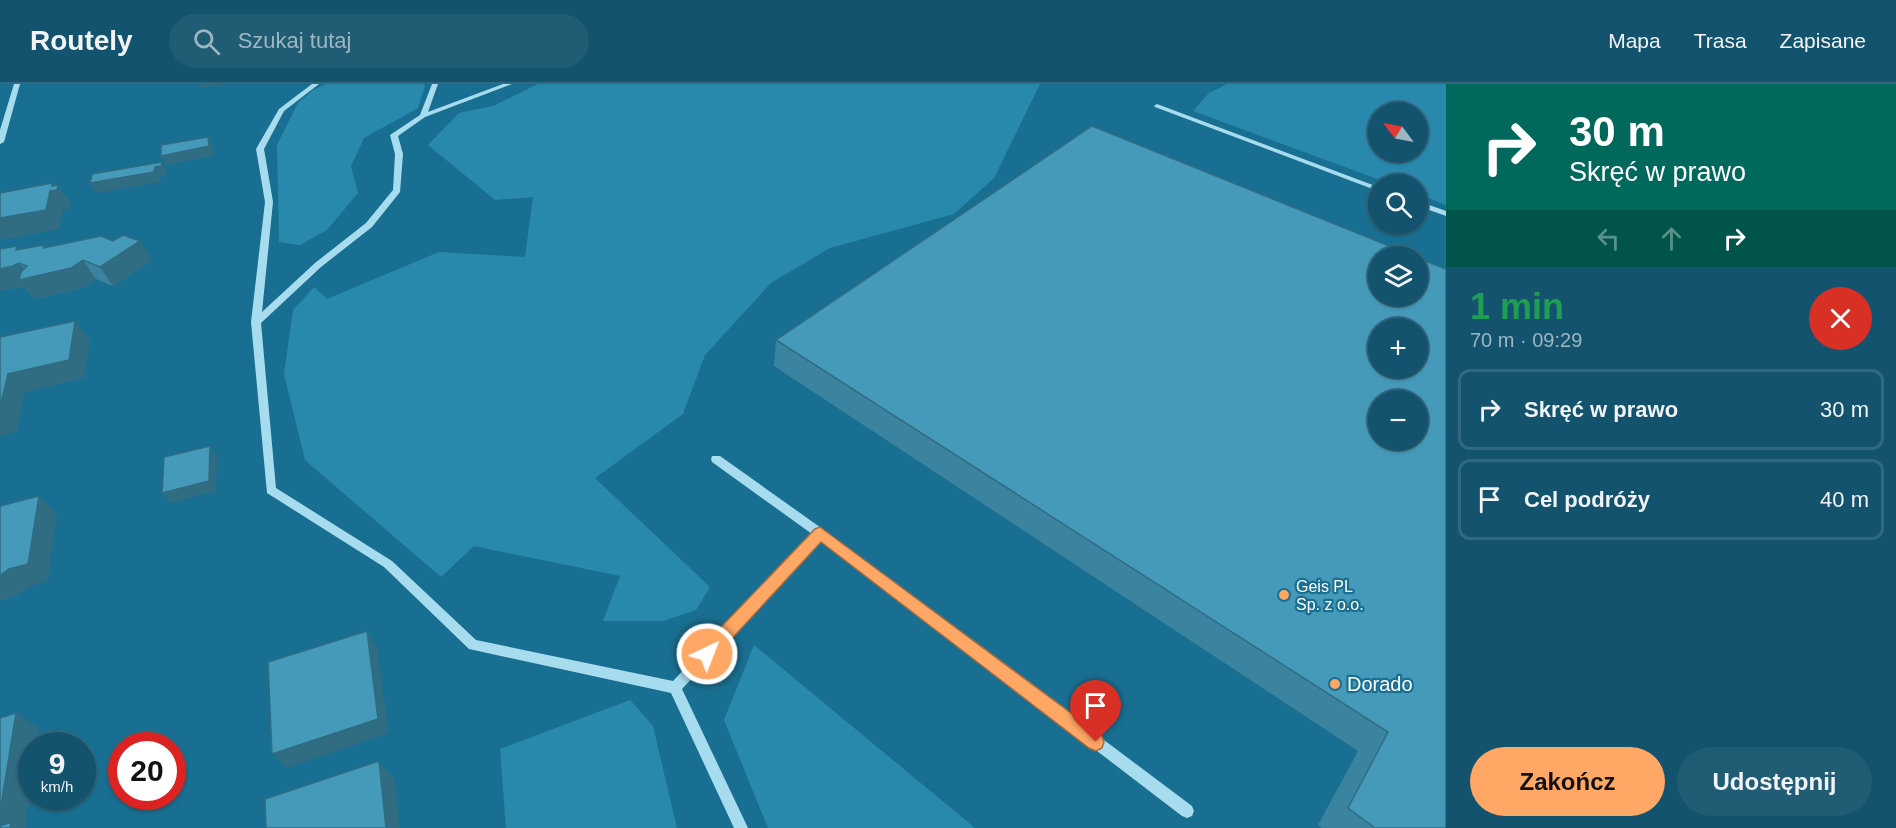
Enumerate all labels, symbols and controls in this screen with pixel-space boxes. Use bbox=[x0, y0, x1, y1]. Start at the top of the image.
search box bbox=[169, 14, 589, 68]
text: Routely bbox=[30, 25, 133, 56]
icon: search bbox=[190, 25, 223, 58]
text: Szukaj tutaj bbox=[238, 28, 351, 53]
text: Mapa bbox=[1608, 29, 1661, 52]
text: Trasa bbox=[1694, 29, 1747, 52]
text: Zapisane bbox=[1780, 29, 1866, 52]
north arrow bbox=[1368, 102, 1428, 162]
map controls bbox=[1368, 102, 1428, 450]
icon: right bbox=[1470, 108, 1548, 186]
text: 30 m bbox=[1569, 108, 1665, 155]
text: Skręć w prawo bbox=[1569, 157, 1746, 187]
button: search bbox=[1368, 174, 1428, 234]
icon: left bbox=[1592, 222, 1625, 255]
icon: ahead bbox=[1655, 222, 1688, 255]
icon: right bbox=[1718, 222, 1751, 255]
button: layers bbox=[1368, 246, 1428, 306]
text: 1 min bbox=[1470, 286, 1564, 327]
button: close bbox=[1809, 287, 1872, 350]
button: + bbox=[1368, 318, 1428, 378]
text: 70 m · 09:29 bbox=[1470, 329, 1582, 351]
button: − bbox=[1368, 390, 1428, 450]
icon: right bbox=[1473, 393, 1506, 426]
text: Skręć w prawo bbox=[1524, 397, 1678, 422]
text: 30 m bbox=[1820, 397, 1869, 422]
icon: arrive bbox=[1473, 483, 1506, 516]
text: Cel podróży bbox=[1524, 487, 1650, 512]
text: 40 m bbox=[1820, 487, 1869, 512]
place label: Geis PL Sp. z o.o. bbox=[1296, 578, 1364, 613]
marker: Geis PL Sp. z o.o. bbox=[1277, 588, 1291, 602]
position arrow bbox=[675, 622, 739, 686]
place label: Dorado bbox=[1347, 673, 1413, 695]
marker: Dorado bbox=[1328, 677, 1342, 691]
pin bbox=[1070, 680, 1121, 742]
icon: arrive bbox=[1079, 689, 1112, 722]
speed limit sign: 20 bbox=[108, 732, 186, 810]
text: 9 bbox=[49, 747, 65, 780]
button: Zakończ bbox=[1470, 747, 1665, 816]
button: Udostępnij bbox=[1677, 747, 1872, 816]
text: km/h bbox=[41, 778, 73, 795]

